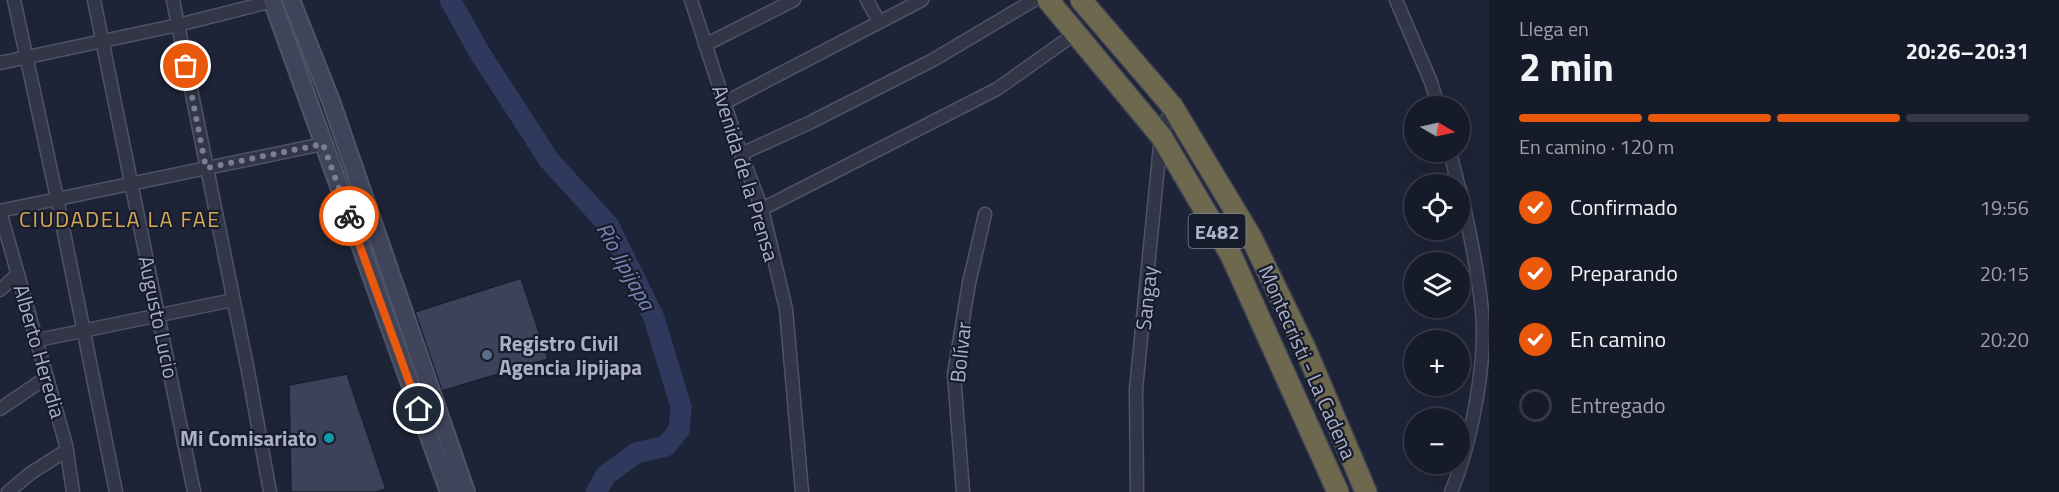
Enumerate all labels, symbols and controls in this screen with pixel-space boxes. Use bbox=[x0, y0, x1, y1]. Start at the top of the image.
text: Llega en bbox=[1519, 13, 1589, 44]
text: 20:26–20:31 bbox=[1906, 34, 2029, 68]
text: 2 min bbox=[1519, 37, 1614, 96]
pin bbox=[160, 40, 211, 91]
icon: bag bbox=[169, 49, 202, 82]
street label: Avenida de la Prensa bbox=[704, 81, 788, 266]
north arrow bbox=[1404, 96, 1470, 162]
map controls bbox=[1404, 96, 1470, 474]
text: En camino · 120 m bbox=[1519, 131, 1674, 162]
button: locate bbox=[1404, 174, 1470, 240]
courier bbox=[319, 186, 379, 246]
text: Confirmado bbox=[1570, 190, 1678, 224]
icon: check bbox=[1519, 191, 1552, 224]
text: 19:56 bbox=[1980, 192, 2029, 223]
icon: bike bbox=[333, 200, 366, 233]
district label: CIUDADELA LA FAE bbox=[19, 202, 221, 236]
road number: E482 bbox=[1188, 214, 1246, 248]
water label: Río Jipijapa bbox=[588, 216, 665, 318]
button: layers bbox=[1404, 252, 1470, 318]
street label: Augusto Lucio bbox=[130, 253, 188, 381]
text: Preparando bbox=[1570, 256, 1678, 290]
icon: check bbox=[1519, 257, 1552, 290]
text: 20:15 bbox=[1980, 258, 2029, 289]
street label: Montecristi - La Cadena bbox=[1251, 260, 1365, 465]
street label: Sangay bbox=[1127, 264, 1165, 332]
street label: Alberto Heredia bbox=[6, 280, 75, 422]
street label: Bolívar bbox=[941, 320, 979, 384]
text: En camino bbox=[1570, 322, 1666, 356]
icon: check bbox=[1519, 323, 1552, 356]
text: 20:20 bbox=[1980, 324, 2029, 355]
place label: Registro Civil Agencia Jipijapa bbox=[499, 327, 642, 383]
button: + bbox=[1404, 330, 1470, 396]
marker: Registro Civil Agencia Jipijapa bbox=[480, 348, 494, 362]
pin bbox=[393, 383, 444, 434]
text: Entregado bbox=[1570, 388, 1666, 422]
icon: home bbox=[402, 392, 435, 425]
button: − bbox=[1404, 408, 1470, 474]
place label: Mi Comisariato bbox=[180, 422, 317, 454]
marker: Mi Comisariato bbox=[322, 431, 336, 445]

